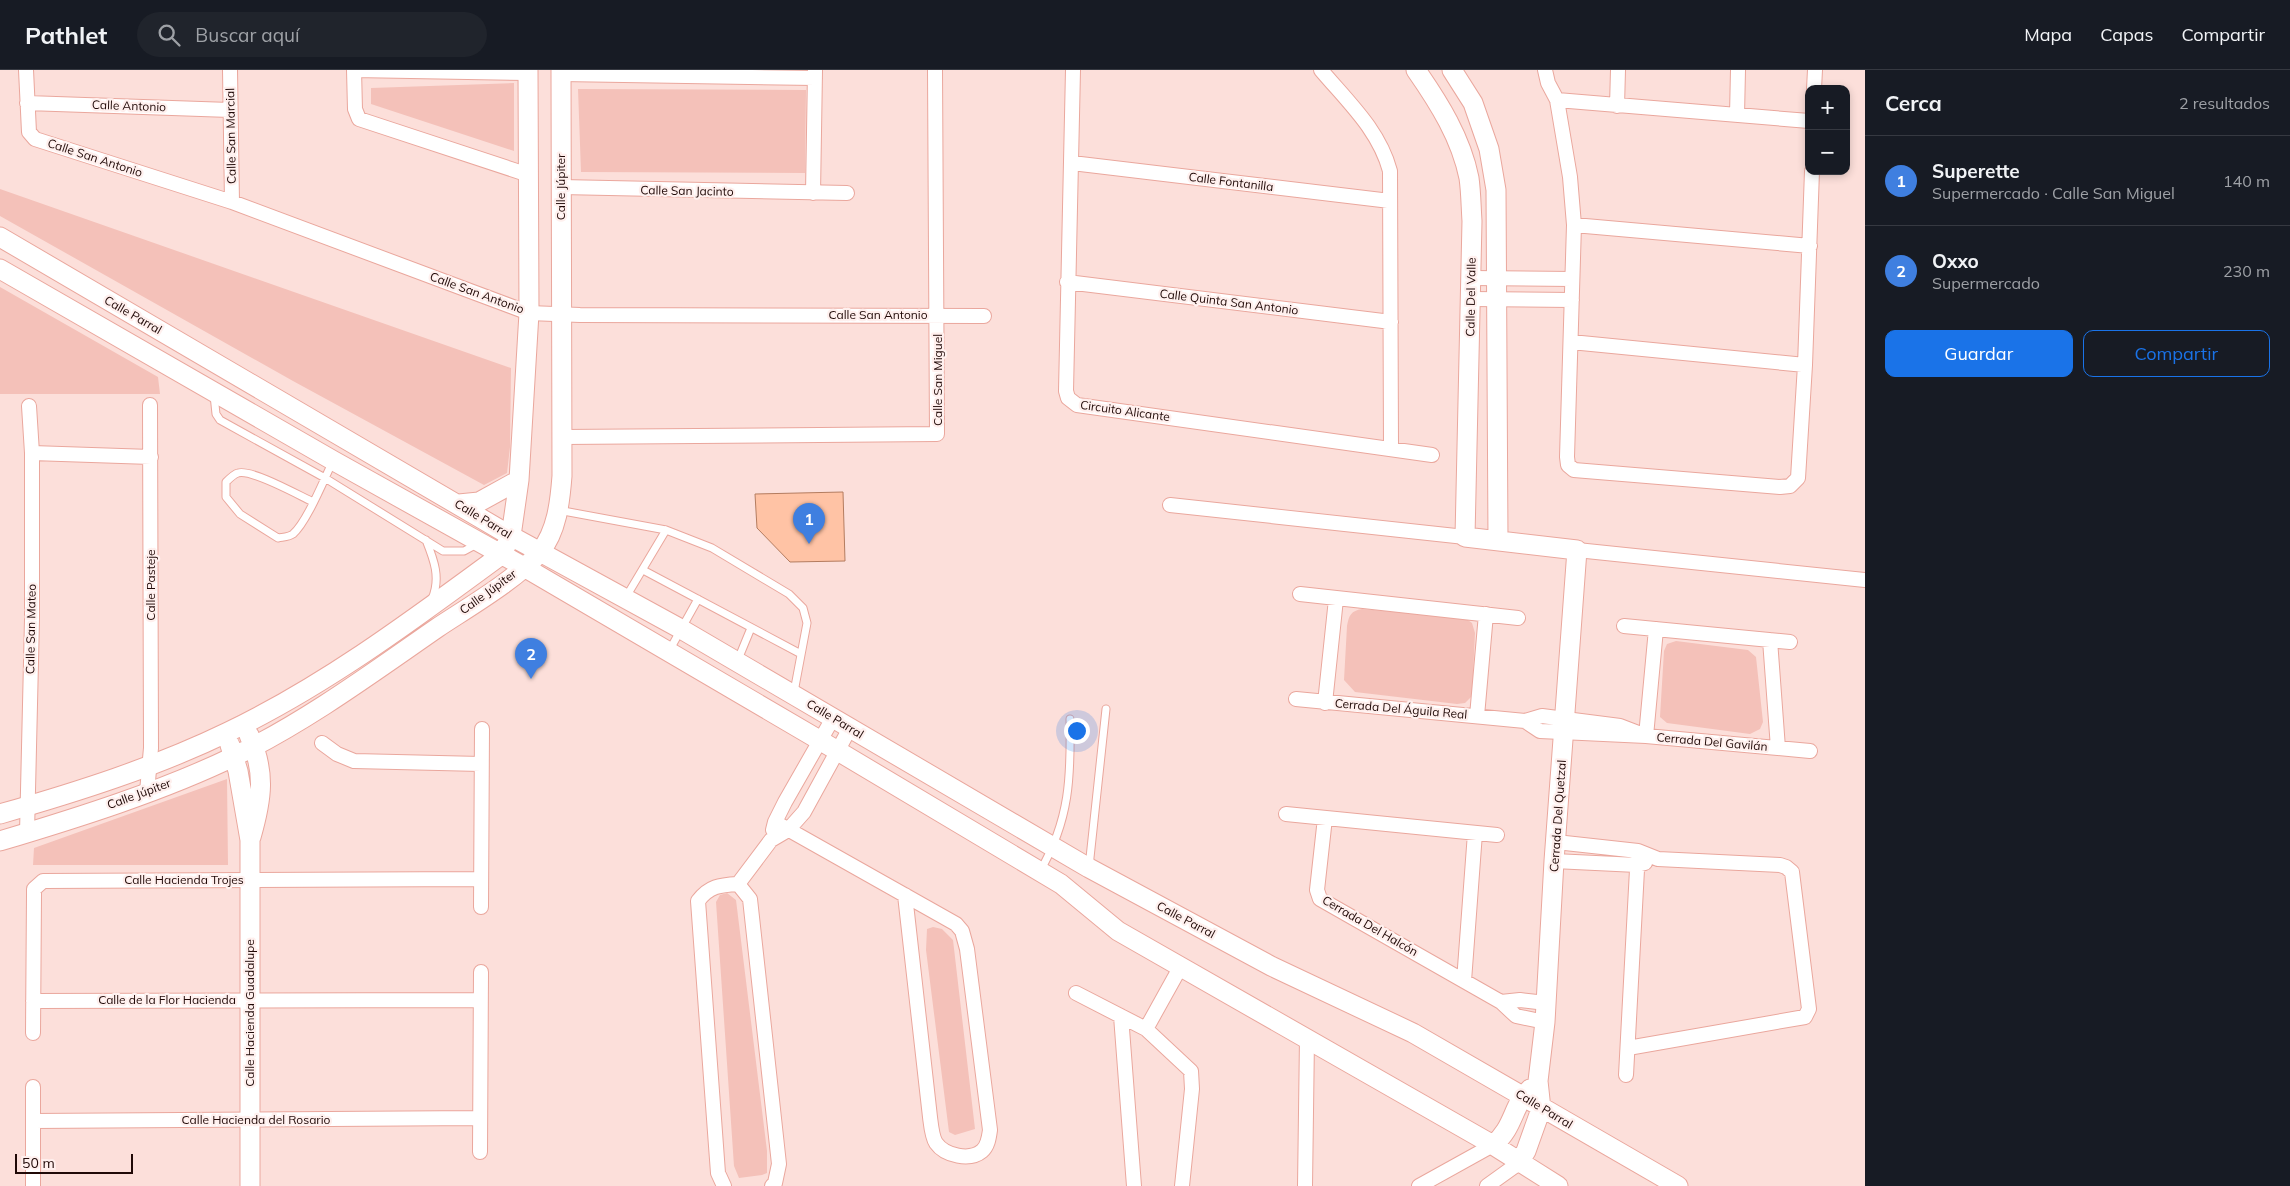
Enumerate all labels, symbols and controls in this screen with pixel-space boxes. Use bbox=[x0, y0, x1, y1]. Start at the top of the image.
search box bbox=[137, 12, 487, 57]
text: Pathlet bbox=[25, 20, 107, 50]
icon: search bbox=[155, 21, 183, 49]
text: Buscar aquí bbox=[195, 23, 300, 47]
text: Mapa bbox=[2024, 23, 2072, 46]
text: Capas bbox=[2100, 23, 2154, 46]
text: Compartir bbox=[2182, 23, 2265, 46]
map controls bbox=[1805, 85, 1850, 175]
button: + bbox=[1805, 85, 1850, 130]
street label: Calle San Marcial bbox=[222, 88, 239, 184]
text: Cerca bbox=[1885, 90, 1942, 116]
text: 2 resultados bbox=[2179, 93, 2270, 113]
street label: Calle Antonio bbox=[92, 97, 166, 114]
button: − bbox=[1805, 130, 1850, 175]
street label: Calle San Antonio bbox=[46, 135, 145, 180]
street label: Calle Júpiter bbox=[553, 153, 568, 220]
text: Superette bbox=[1932, 159, 2020, 183]
street label: Calle Fontanilla bbox=[1188, 169, 1274, 194]
text: 1 bbox=[1896, 171, 1906, 191]
text: 140 m bbox=[2223, 171, 2270, 191]
street label: Calle San Jacinto bbox=[640, 182, 734, 199]
text: Supermercado · Calle San Miguel bbox=[1932, 183, 2175, 203]
text: Oxxo bbox=[1932, 249, 1979, 273]
street label: Calle Del Valle bbox=[1462, 257, 1479, 337]
text: 2 bbox=[1896, 261, 1906, 281]
text: 230 m bbox=[2223, 261, 2270, 281]
street label: Calle San Antonio bbox=[428, 269, 526, 317]
text: Supermercado bbox=[1932, 273, 2040, 293]
street label: Calle Quinta San Antonio bbox=[1159, 286, 1299, 317]
street label: Calle Parral bbox=[102, 292, 165, 337]
street label: Calle San Antonio bbox=[828, 307, 928, 322]
button: Guardar bbox=[1885, 330, 2073, 377]
button: Compartir bbox=[2083, 330, 2270, 377]
street label: Calle San Miguel bbox=[930, 334, 945, 426]
street label: Circuito Alicante bbox=[1079, 397, 1171, 424]
street label: Calle Parral bbox=[452, 496, 515, 541]
pin: 1 bbox=[793, 503, 825, 544]
street label: Calle Pasteje bbox=[143, 549, 158, 621]
street label: Calle Júpiter bbox=[456, 566, 520, 617]
street label: Calle San Mateo bbox=[22, 584, 39, 674]
pin: 2 bbox=[515, 638, 547, 679]
street label: Cerrada Del Águila Real bbox=[1334, 695, 1468, 722]
street label: Calle Parral bbox=[804, 696, 867, 741]
your location bbox=[1064, 718, 1090, 744]
street label: Cerrada Del Gavilán bbox=[1656, 729, 1768, 754]
street label: Cerrada Del Quetzal bbox=[1546, 759, 1569, 873]
street label: Calle Júpiter bbox=[105, 775, 173, 812]
street label: Calle Hacienda Trojes bbox=[124, 872, 244, 887]
street label: Cerrada Del Halcón bbox=[1320, 892, 1421, 959]
street label: Calle Parral bbox=[1154, 898, 1218, 941]
street label: Calle Hacienda Guadalupe bbox=[242, 939, 257, 1087]
street label: Calle de la Flor Hacienda bbox=[98, 992, 236, 1007]
street label: Calle Parral bbox=[1513, 1086, 1576, 1131]
street label: Calle Hacienda del Rosario bbox=[182, 1112, 331, 1127]
scale bar bbox=[15, 1151, 132, 1174]
text: 50 m bbox=[22, 1154, 55, 1172]

